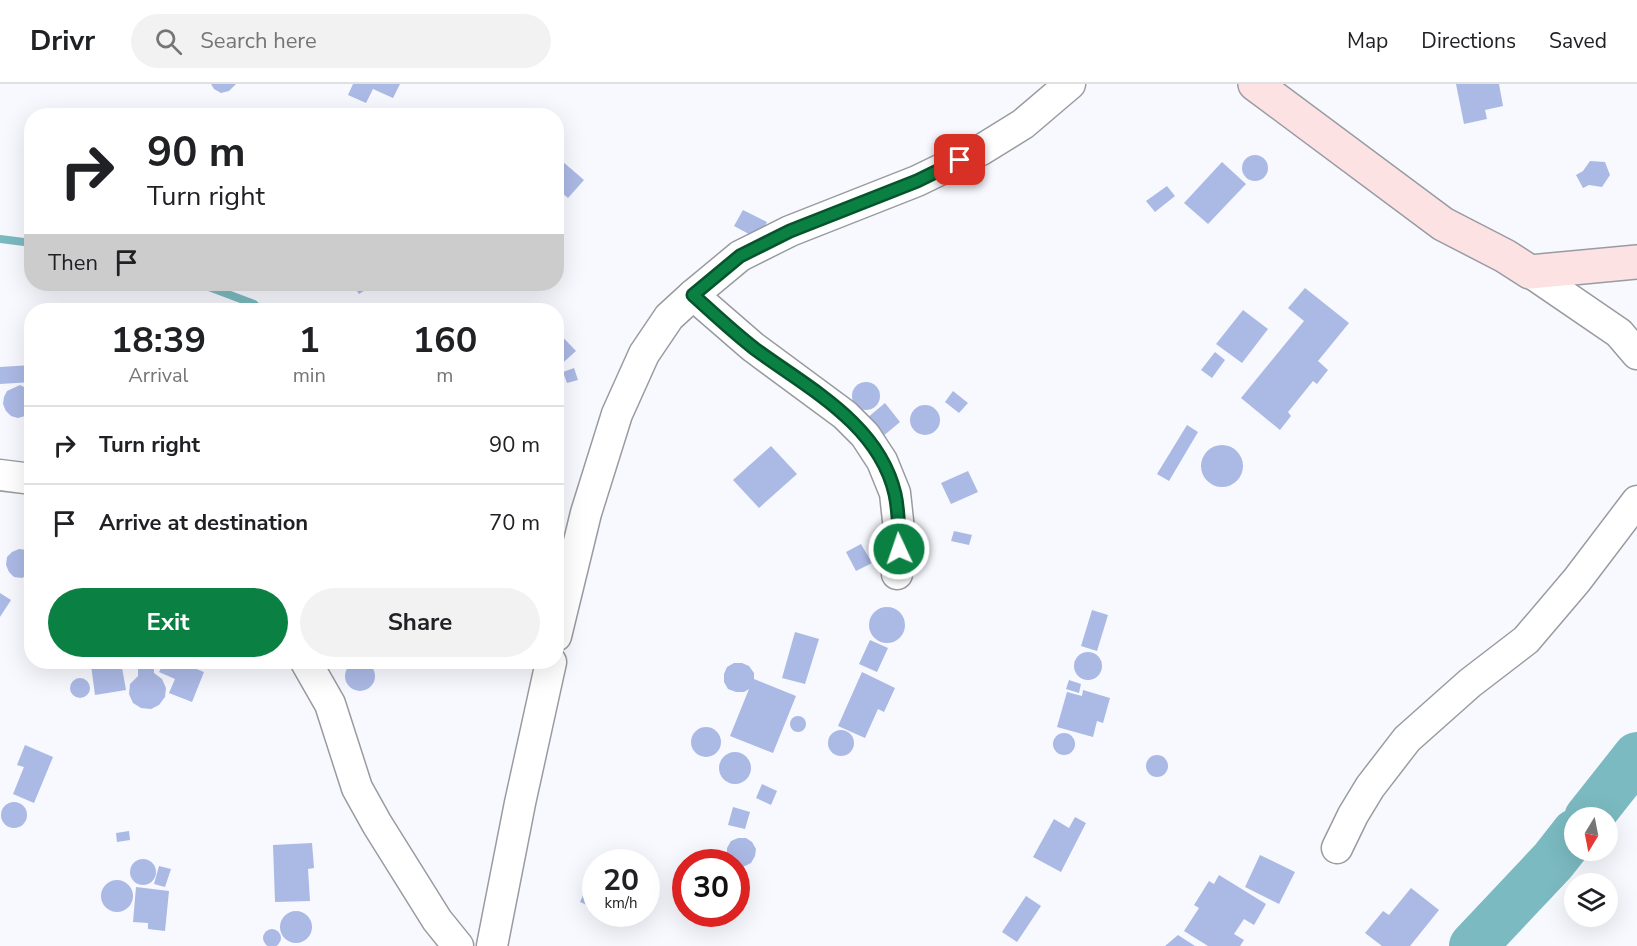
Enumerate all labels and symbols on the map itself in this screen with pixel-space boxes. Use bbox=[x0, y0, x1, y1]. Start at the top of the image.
pin bbox=[934, 134, 985, 185]
position arrow bbox=[867, 517, 931, 581]
north arrow bbox=[1564, 807, 1618, 861]
speed limit sign: 30 bbox=[672, 849, 750, 927]

